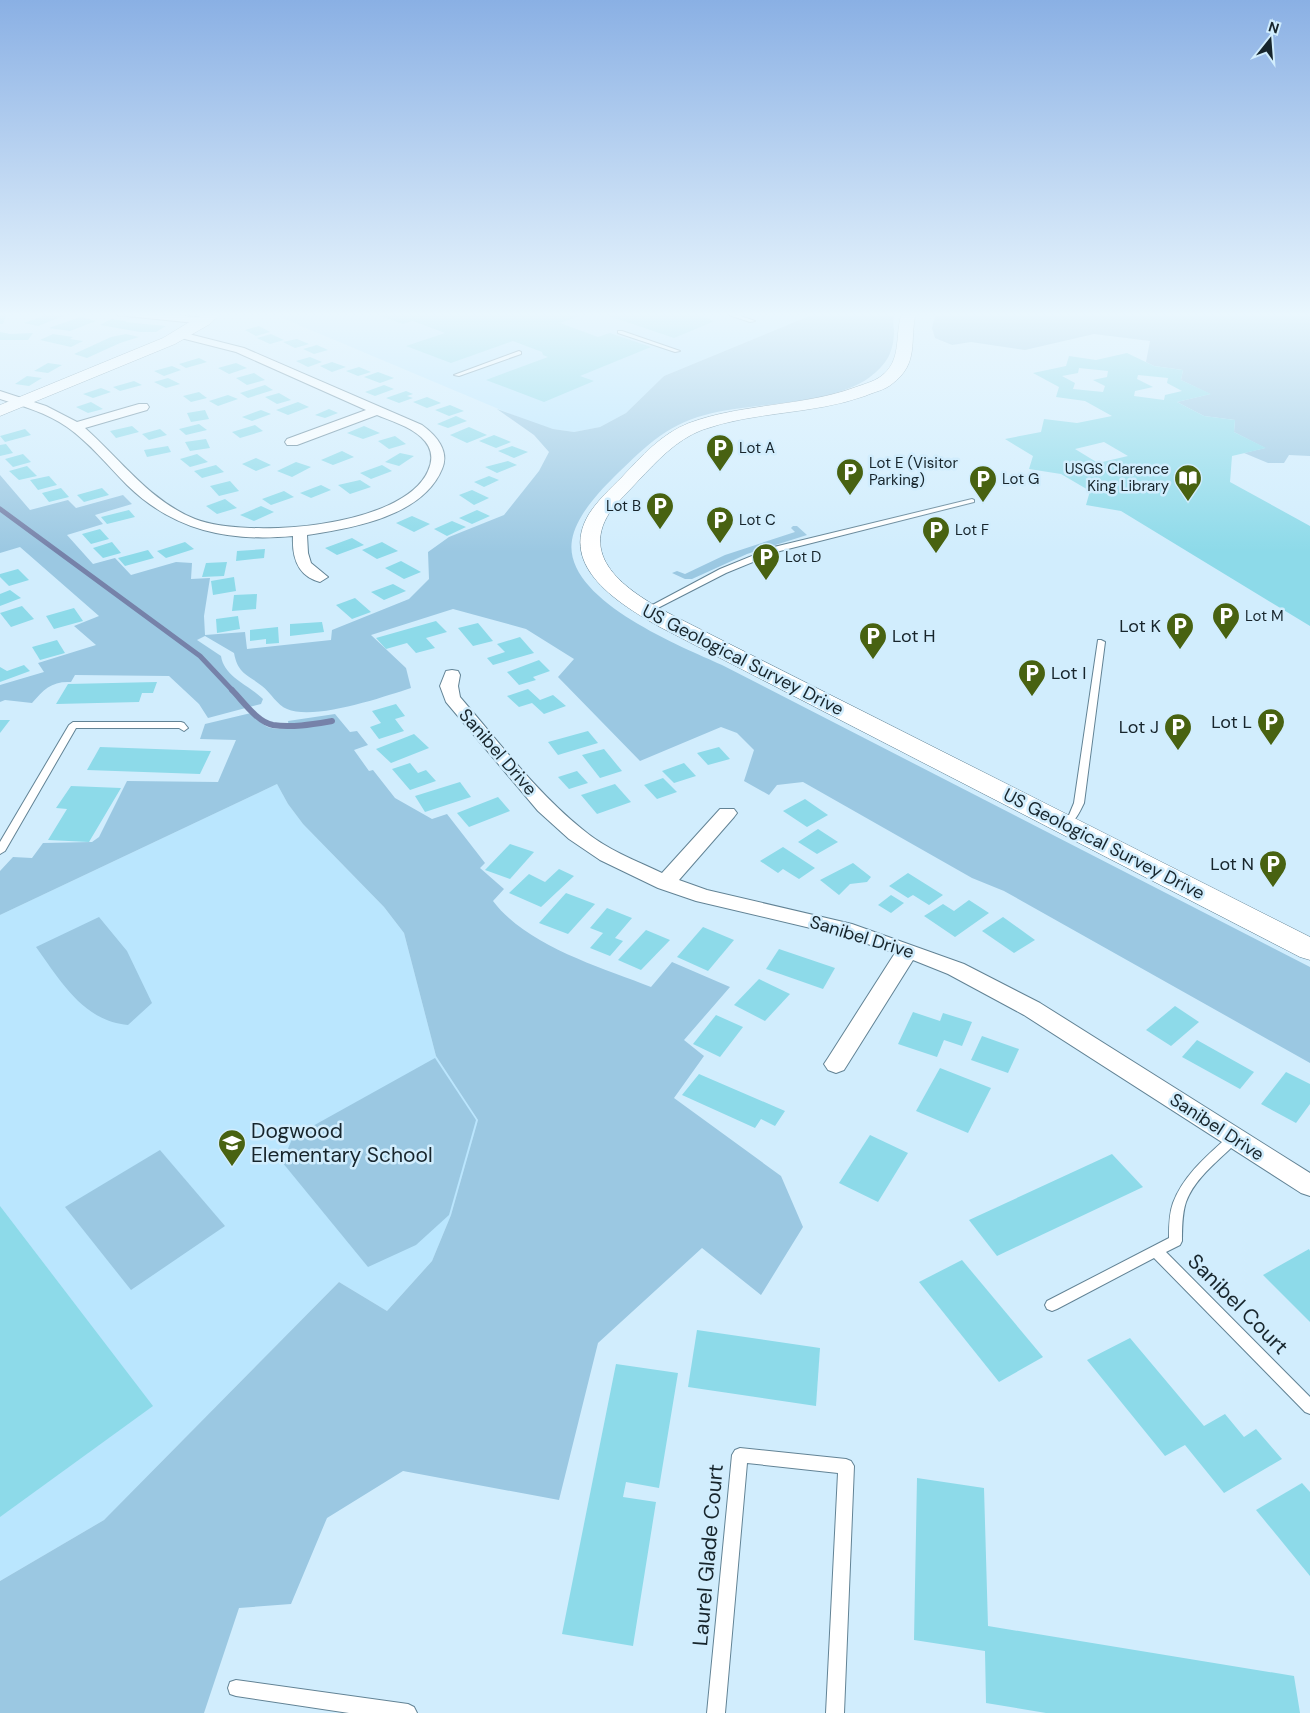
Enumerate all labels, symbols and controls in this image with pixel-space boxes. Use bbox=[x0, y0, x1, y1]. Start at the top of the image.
north arrow bbox=[1245, 15, 1295, 65]
text: N bbox=[1266, 17, 1281, 38]
parking icon: Lot A bbox=[705, 433, 735, 472]
place label: Lot A bbox=[739, 438, 775, 458]
place label: Lot E (Visitor Parking) bbox=[869, 453, 958, 490]
parking icon: Lot E (Visitor Parking) bbox=[835, 457, 865, 496]
place label: USGS Clarence King Library bbox=[1065, 459, 1170, 496]
library icon: USGS Clarence King Library bbox=[1173, 463, 1203, 502]
parking icon: Lot G bbox=[968, 464, 998, 503]
place label: Lot G bbox=[1002, 469, 1039, 489]
parking icon: Lot B bbox=[645, 491, 675, 530]
place label: Lot B bbox=[606, 496, 641, 516]
parking icon: Lot C bbox=[705, 505, 735, 544]
place label: Lot C bbox=[739, 510, 776, 530]
parking icon: Lot F bbox=[921, 515, 951, 554]
place label: Lot F bbox=[955, 520, 989, 540]
parking icon: Lot D bbox=[751, 542, 781, 581]
place label: Lot D bbox=[785, 547, 821, 567]
street label: US Geological Survey Drive bbox=[638, 599, 848, 721]
parking icon: Lot M bbox=[1211, 601, 1241, 640]
place label: Lot M bbox=[1245, 606, 1284, 626]
parking icon: Lot K bbox=[1165, 611, 1195, 650]
place label: Lot K bbox=[1119, 614, 1161, 638]
parking icon: Lot H bbox=[858, 621, 888, 660]
place label: Lot H bbox=[892, 624, 936, 648]
parking icon: Lot I bbox=[1017, 658, 1047, 697]
place label: Lot I bbox=[1051, 661, 1086, 685]
street label: Sanibel Drive bbox=[454, 703, 542, 801]
parking icon: Lot L bbox=[1256, 707, 1286, 746]
place label: Lot L bbox=[1211, 710, 1252, 734]
parking icon: Lot J bbox=[1163, 712, 1193, 751]
place label: Lot J bbox=[1119, 715, 1159, 739]
street label: US Geological Survey Drive bbox=[999, 783, 1209, 905]
parking icon: Lot N bbox=[1258, 849, 1288, 888]
place label: Lot N bbox=[1210, 852, 1254, 876]
street label: Sanibel Drive bbox=[807, 910, 917, 964]
street label: Sanibel Drive bbox=[1165, 1088, 1269, 1166]
place label: Dogwood Elementary School bbox=[251, 1117, 433, 1169]
school or university icon: Dogwood Elementary School bbox=[217, 1128, 247, 1167]
street label: Sanibel Court bbox=[1182, 1248, 1294, 1360]
street label: Laurel Glade Court bbox=[686, 1463, 730, 1647]

